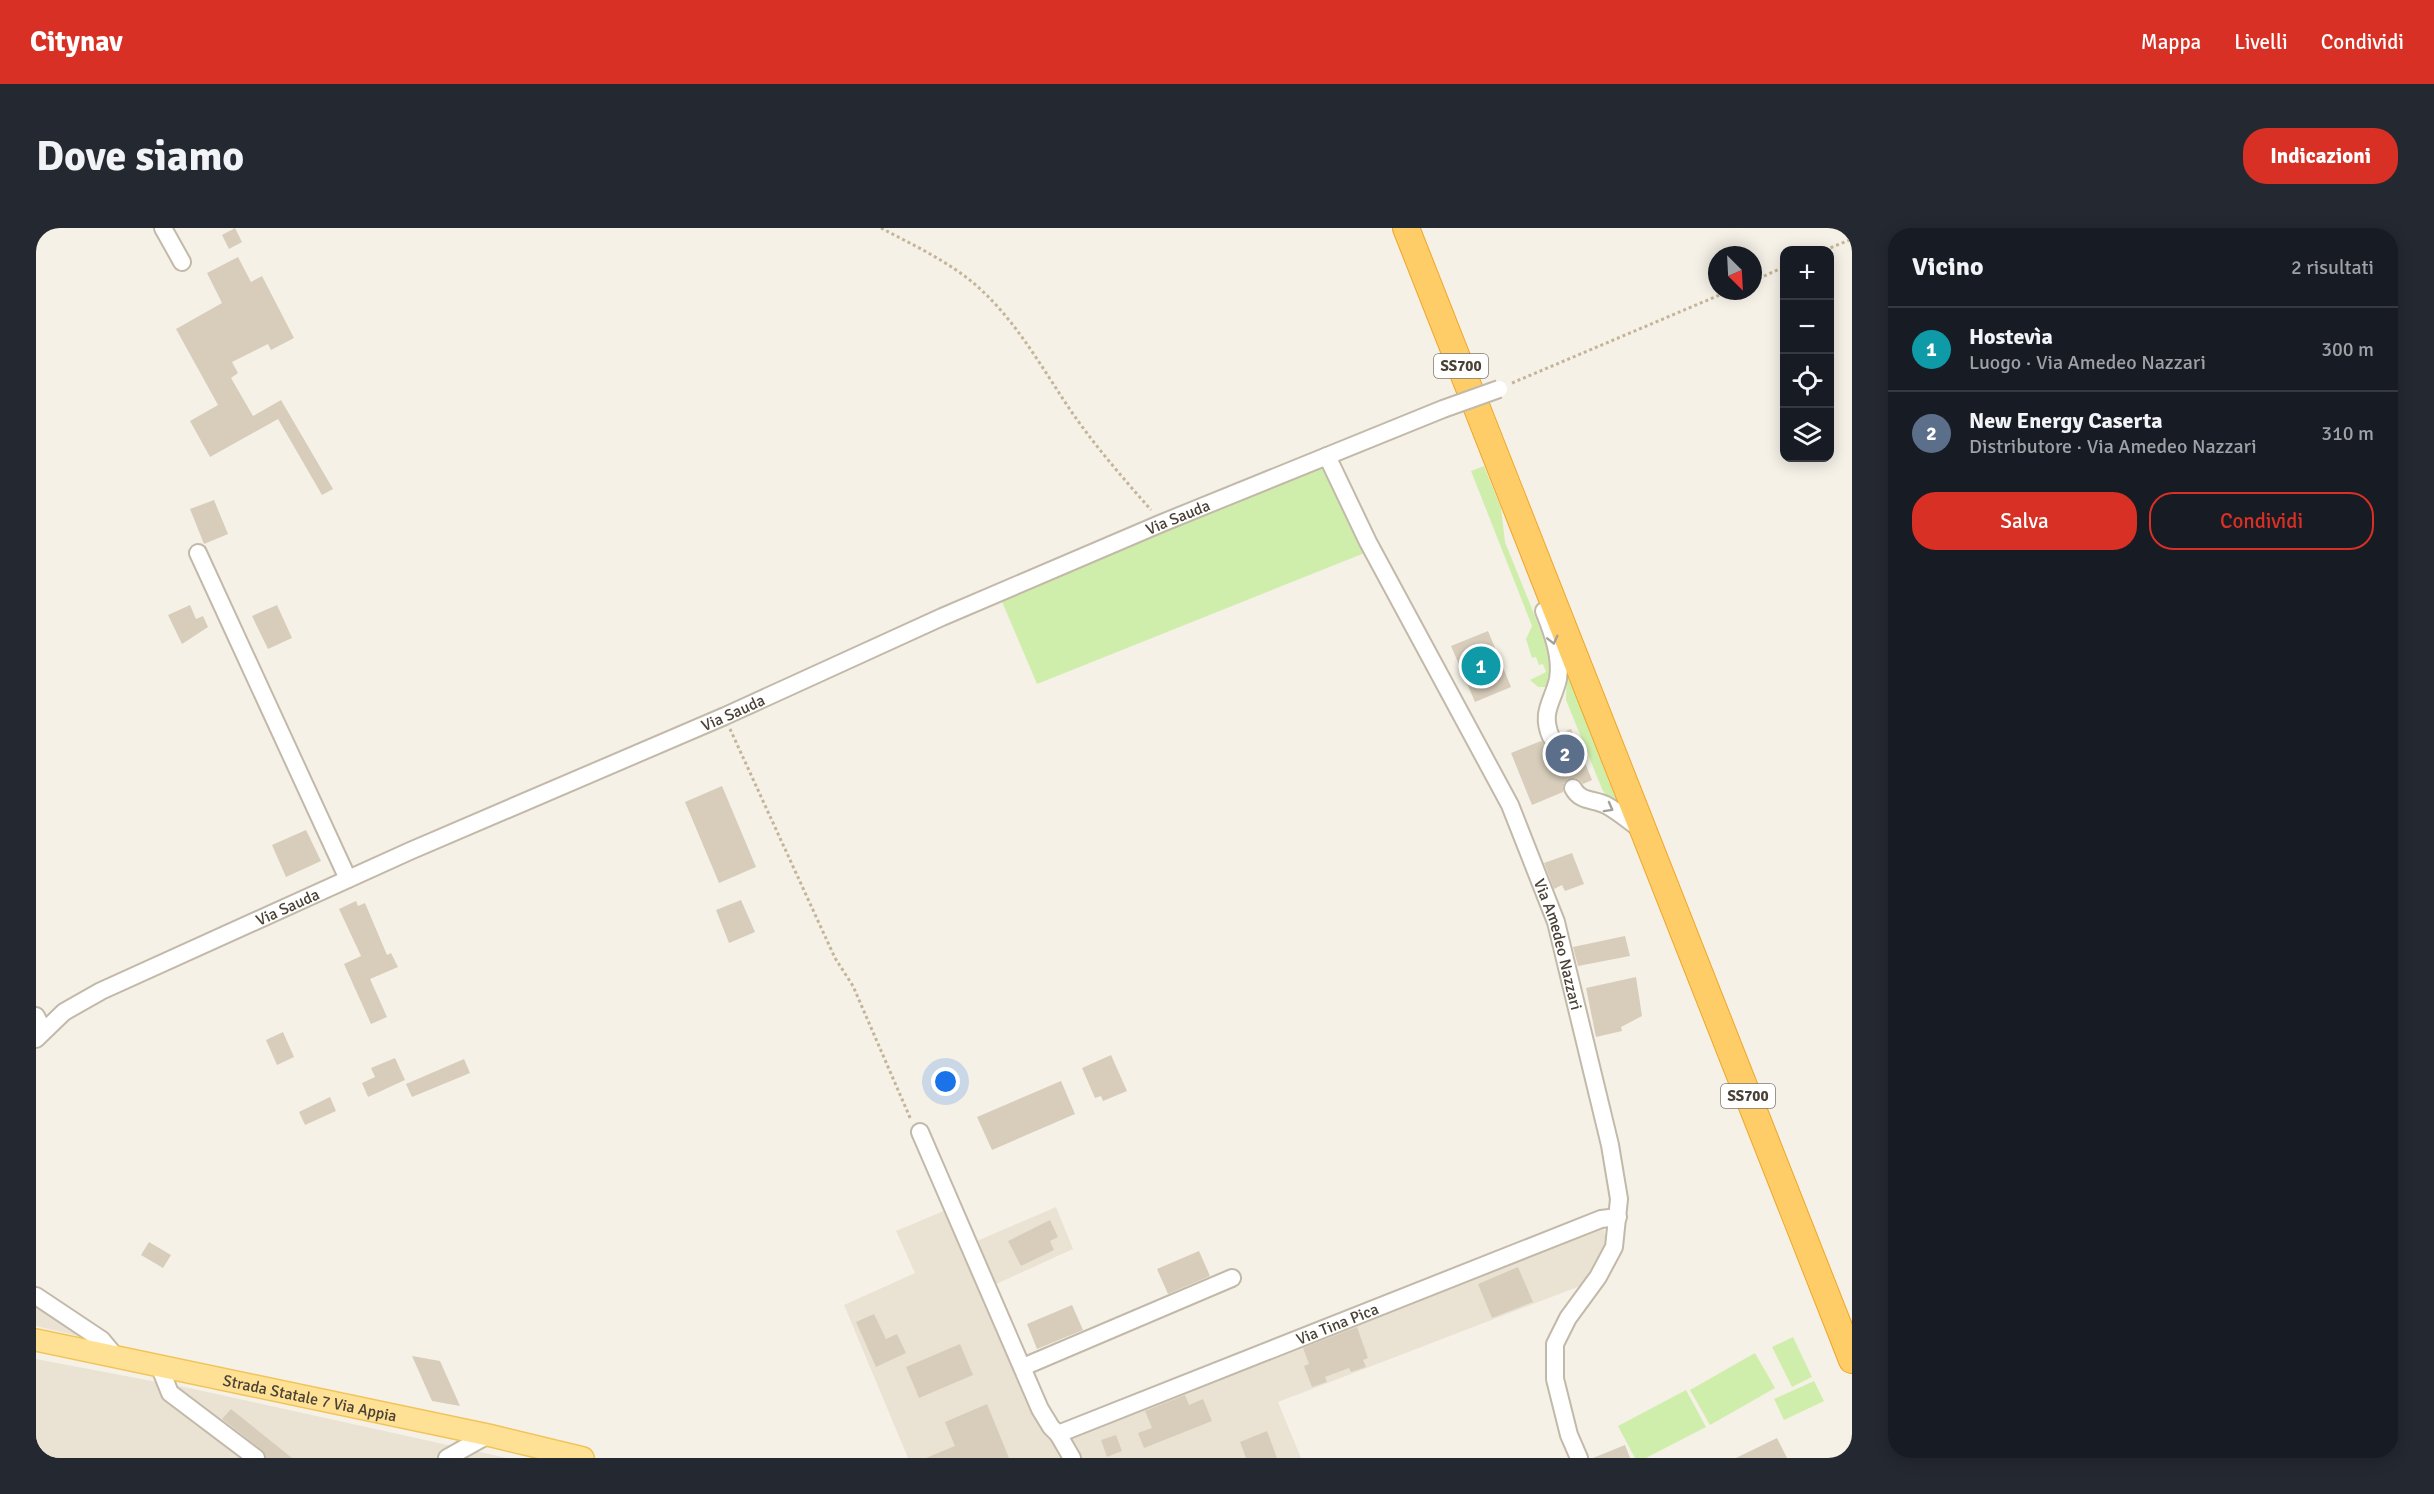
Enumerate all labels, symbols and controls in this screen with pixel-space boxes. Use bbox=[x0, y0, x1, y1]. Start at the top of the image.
text: Citynav bbox=[30, 25, 123, 59]
text: Mappa bbox=[2141, 29, 2201, 55]
text: Livelli bbox=[2234, 29, 2288, 55]
text: Condividi bbox=[2321, 29, 2404, 55]
button: Indicazioni bbox=[2243, 128, 2398, 184]
text: Dove siamo bbox=[36, 131, 244, 182]
north arrow bbox=[1708, 246, 1762, 300]
map controls bbox=[1780, 246, 1834, 462]
button: + bbox=[1780, 246, 1834, 300]
text: Vicino bbox=[1912, 251, 1984, 283]
text: 2 risultati bbox=[2291, 255, 2374, 280]
button: − bbox=[1780, 300, 1834, 354]
text: Hostevìa bbox=[1969, 323, 2053, 350]
text: 1 bbox=[1926, 337, 1937, 362]
text: 300 m bbox=[2321, 337, 2374, 362]
text: Luogo · Via Amedeo Nazzari bbox=[1969, 350, 2206, 375]
road number: SS700 bbox=[1434, 354, 1488, 378]
button: locate bbox=[1780, 354, 1834, 408]
text: New Energy Caserta bbox=[1969, 407, 2163, 434]
button: layers bbox=[1780, 408, 1834, 462]
text: 2 bbox=[1926, 421, 1937, 446]
text: 310 m bbox=[2321, 421, 2374, 446]
text: Distributore · Via Amedeo Nazzari bbox=[1969, 434, 2257, 459]
button: Salva bbox=[1912, 492, 2137, 550]
button: Condividi bbox=[2149, 492, 2374, 550]
street label: Via Sauda bbox=[1143, 496, 1213, 540]
one-way arrow bbox=[1546, 635, 1559, 645]
pin: 1 bbox=[1462, 644, 1500, 688]
street label: Via Sauda bbox=[698, 690, 768, 736]
pin: 2 bbox=[1546, 732, 1585, 776]
one-way arrow bbox=[1602, 801, 1613, 812]
street label: Via Amedeo Nazzari bbox=[1529, 876, 1586, 1012]
street label: Via Sauda bbox=[253, 884, 323, 931]
your location bbox=[931, 1067, 960, 1096]
road number: SS700 bbox=[1721, 1084, 1775, 1108]
street label: Via Tina Pica bbox=[1293, 1299, 1382, 1350]
street label: Strada Statale 7 Via Appia bbox=[221, 1371, 399, 1427]

